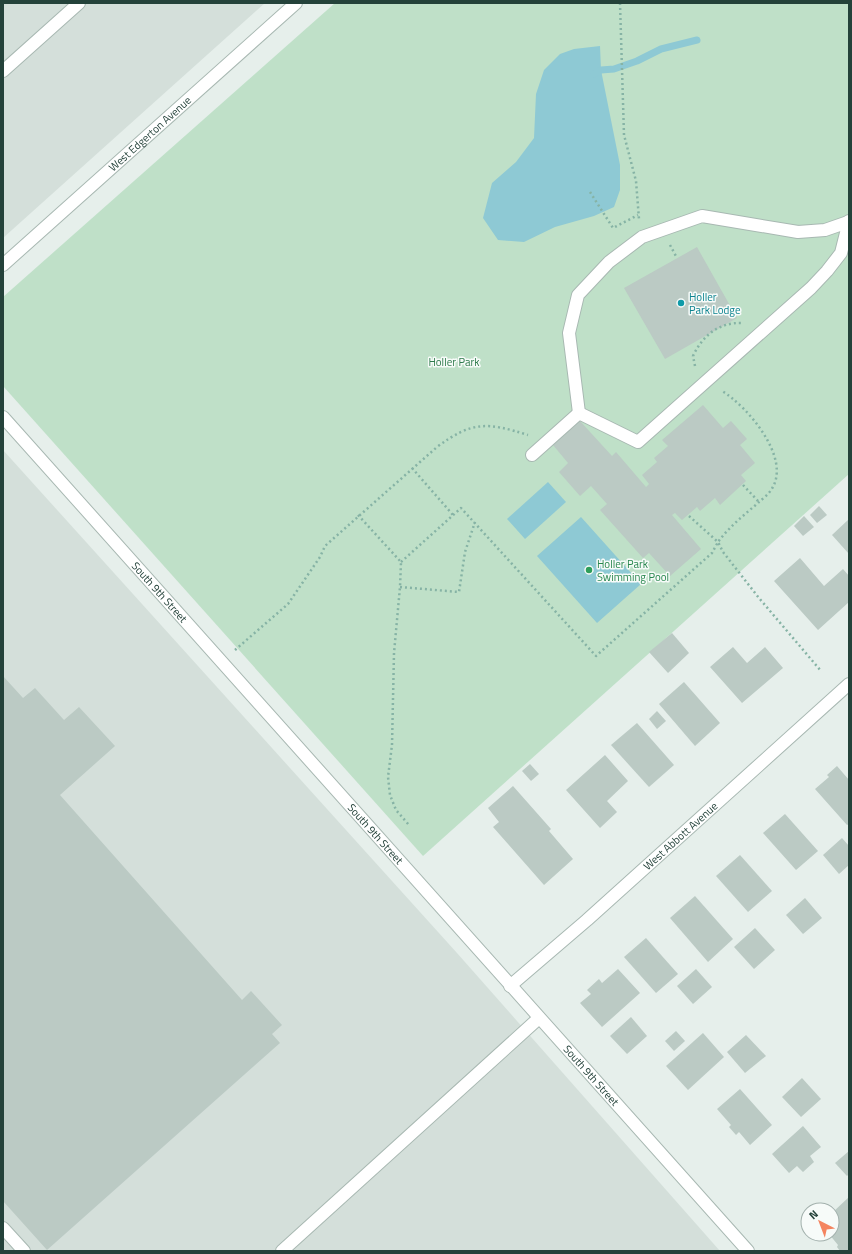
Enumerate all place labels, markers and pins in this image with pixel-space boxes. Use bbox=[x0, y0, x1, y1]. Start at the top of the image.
place label: Holler Park Lodge bbox=[689, 289, 741, 318]
marker: Holler Park Lodge bbox=[676, 298, 686, 308]
place label: Holler Park Swimming Pool bbox=[597, 556, 669, 585]
marker: Holler Park Swimming Pool bbox=[584, 565, 594, 575]

